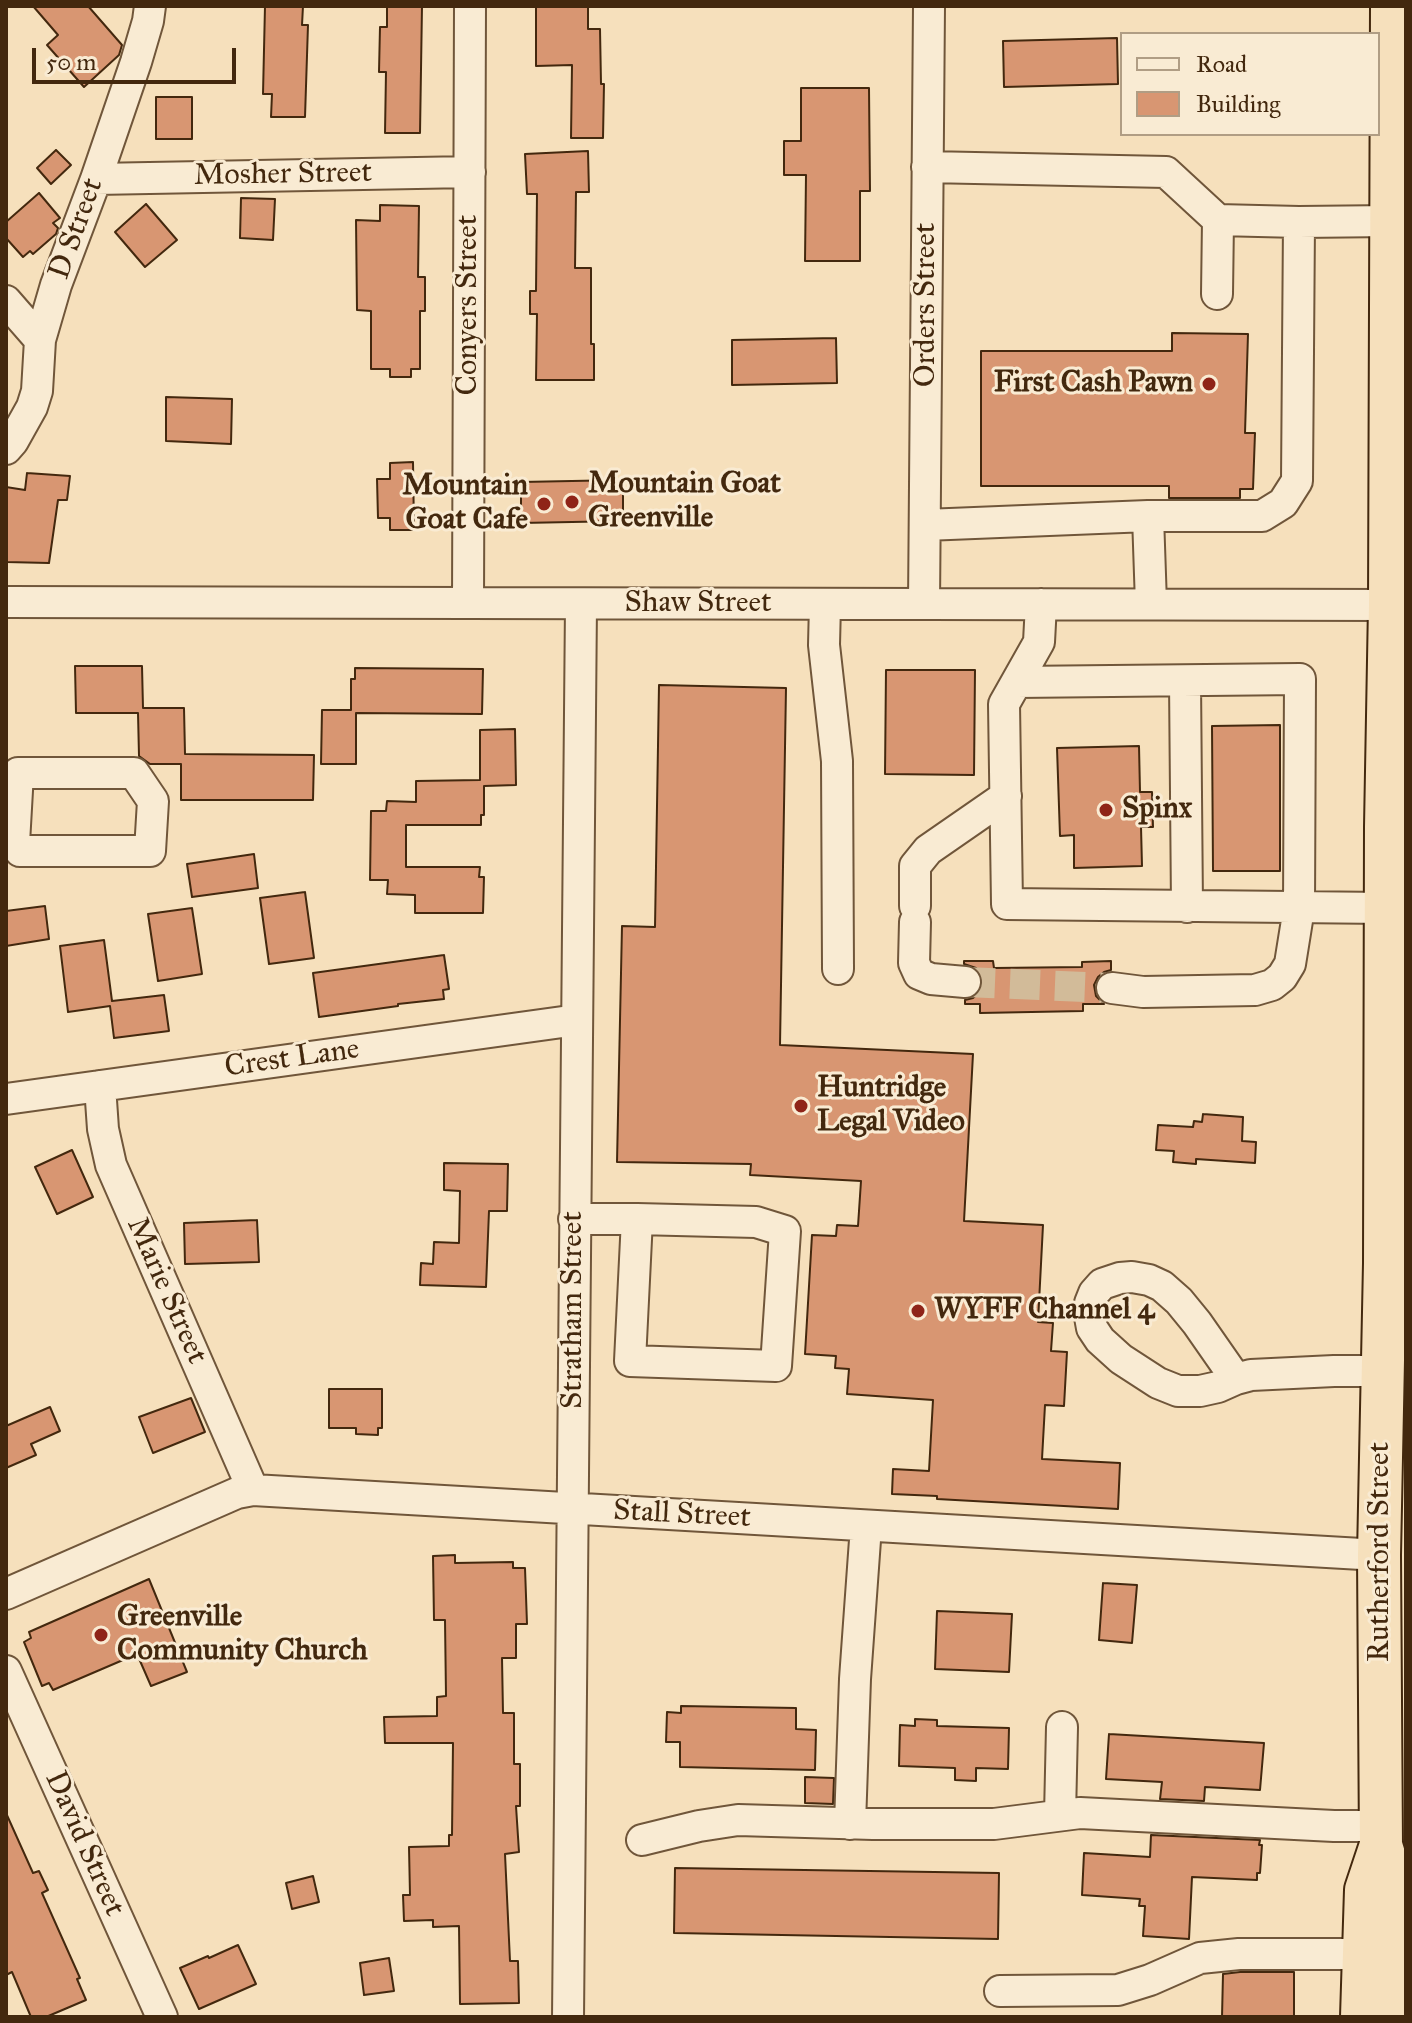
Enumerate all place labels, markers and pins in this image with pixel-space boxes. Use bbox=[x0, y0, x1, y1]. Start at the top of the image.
place label: First Cash Pawn bbox=[994, 366, 1193, 402]
marker: First Cash Pawn bbox=[1200, 375, 1218, 393]
place label: Mountain Goat Greenville bbox=[588, 467, 781, 538]
place label: Mountain Goat Cafe bbox=[402, 469, 528, 540]
marker: Mountain Goat Greenville bbox=[563, 493, 581, 511]
marker: Mountain Goat Cafe bbox=[535, 495, 553, 513]
place label: Spinx bbox=[1122, 792, 1192, 828]
marker: Spinx bbox=[1097, 801, 1115, 819]
place label: Huntridge Legal Video bbox=[817, 1071, 965, 1142]
marker: Huntridge Legal Video bbox=[792, 1097, 810, 1115]
place label: WYFF Channel 4 bbox=[934, 1293, 1154, 1329]
marker: WYFF Channel 4 bbox=[909, 1302, 927, 1320]
place label: Greenville Community Church bbox=[117, 1600, 368, 1670]
marker: Greenville Community Church bbox=[92, 1626, 110, 1644]

